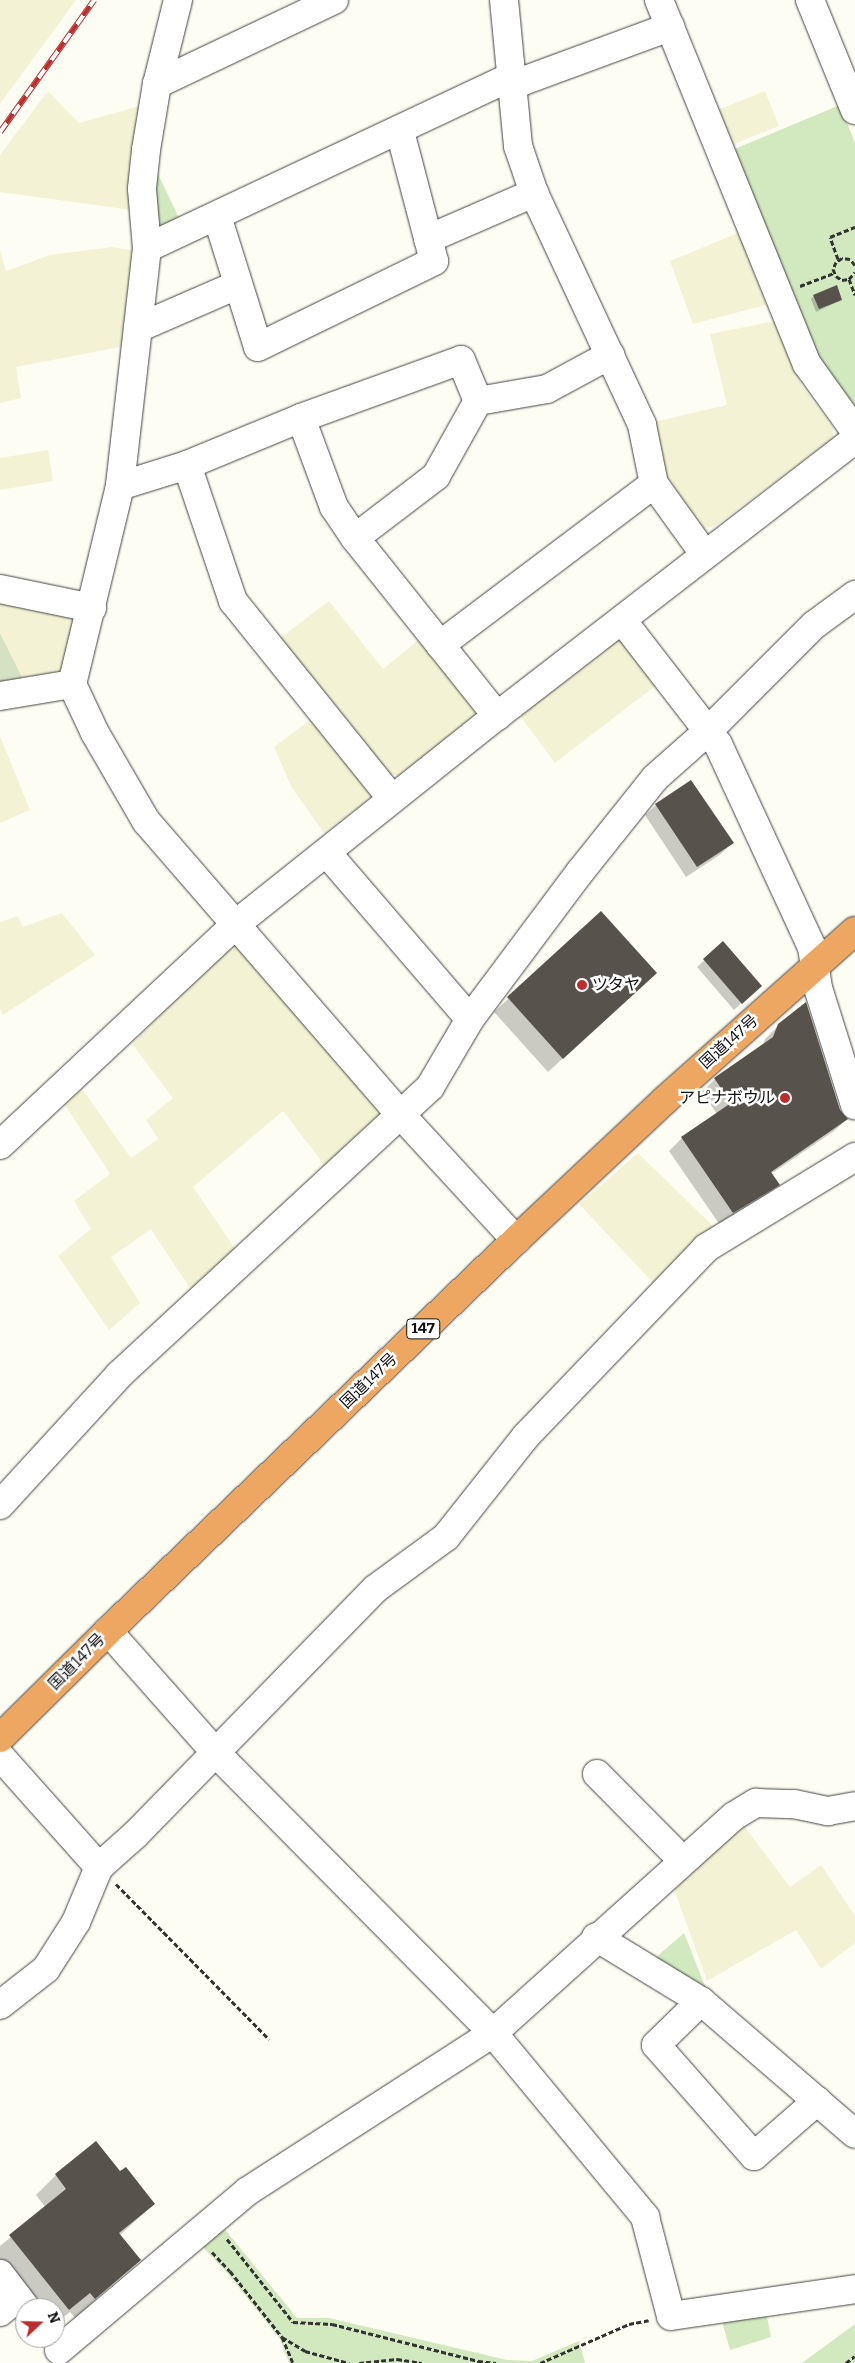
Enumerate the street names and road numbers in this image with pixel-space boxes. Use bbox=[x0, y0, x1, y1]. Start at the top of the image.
street label: 国道147号 bbox=[696, 1011, 762, 1073]
road number: 147 bbox=[406, 1316, 440, 1342]
street label: 国道147号 bbox=[337, 1349, 401, 1413]
street label: 国道147号 bbox=[45, 1630, 109, 1694]

